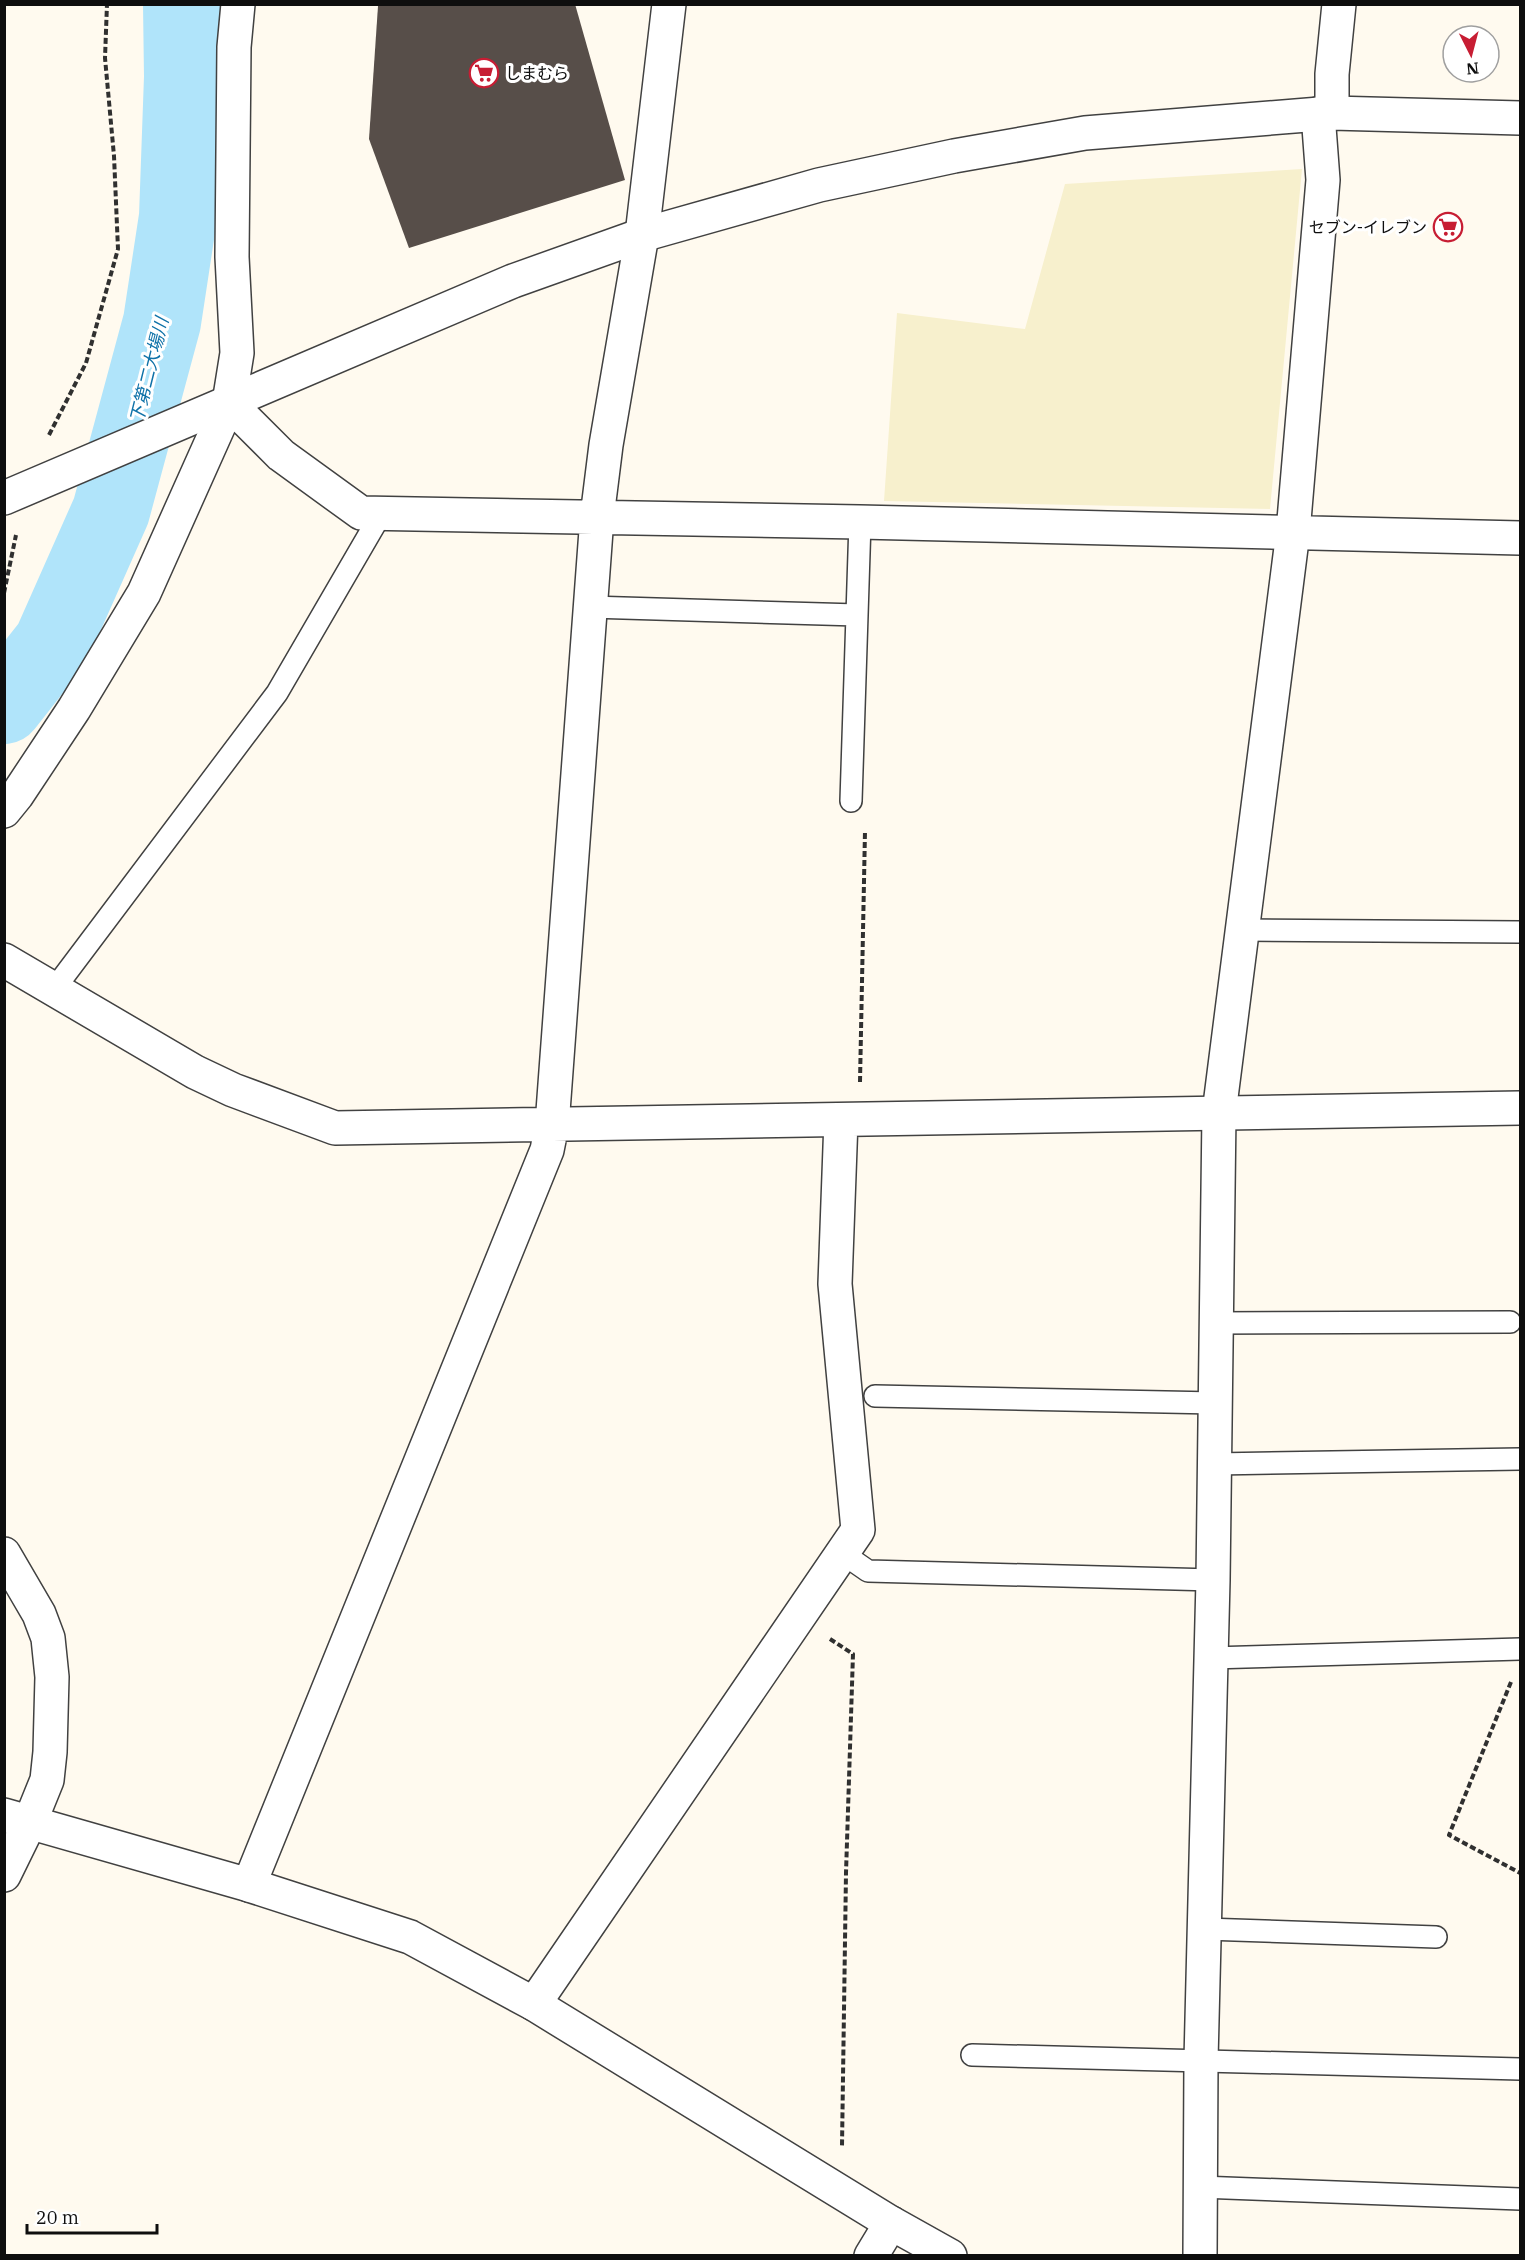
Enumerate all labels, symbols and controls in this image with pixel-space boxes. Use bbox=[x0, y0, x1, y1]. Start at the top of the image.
north arrow bbox=[1441, 24, 1501, 84]
supermarket icon: しまむら bbox=[468, 57, 500, 89]
text: N bbox=[1465, 58, 1480, 80]
place label: しまむら bbox=[505, 63, 569, 83]
supermarket icon: セブン-イレブン bbox=[1432, 211, 1464, 243]
place label: セブン-イレブン bbox=[1309, 217, 1427, 237]
water label: 下第二大場川 bbox=[125, 313, 174, 425]
scale bar bbox=[27, 2197, 158, 2235]
text: 20 m bbox=[36, 2206, 79, 2229]

